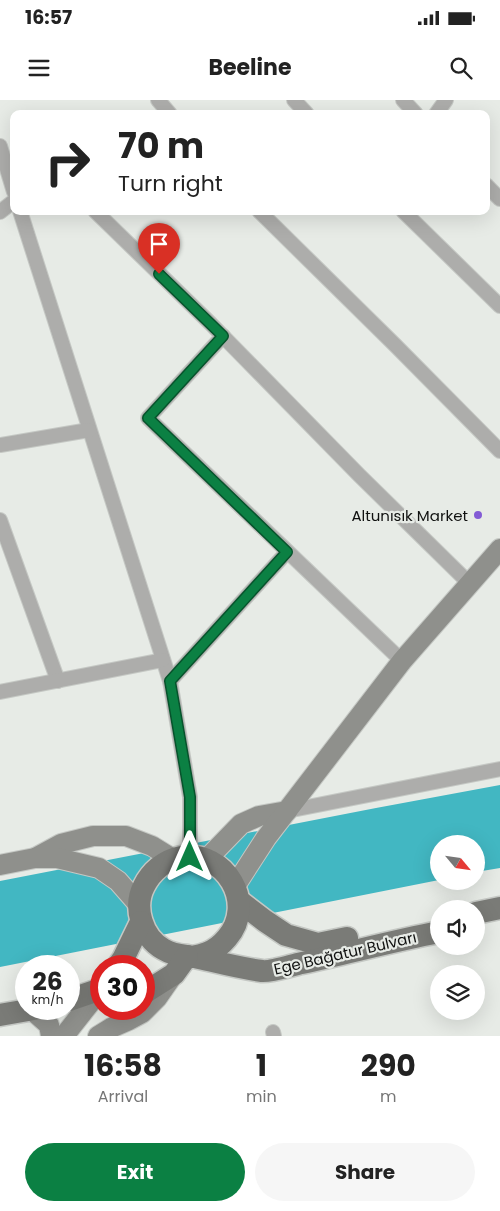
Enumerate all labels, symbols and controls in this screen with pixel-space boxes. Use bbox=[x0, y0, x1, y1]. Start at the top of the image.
text: 16:57 bbox=[25, 4, 72, 31]
text: Beeline bbox=[209, 52, 291, 83]
icon: menu bbox=[25, 54, 53, 82]
icon: search bbox=[447, 54, 475, 82]
text: 70 m bbox=[118, 121, 204, 170]
icon: right bbox=[35, 130, 100, 195]
text: Turn right bbox=[118, 168, 223, 199]
pin bbox=[138, 223, 180, 274]
icon: arrive bbox=[145, 230, 173, 258]
place label: Altunısık Market bbox=[351, 505, 468, 526]
marker: Altunısık Market bbox=[472, 509, 484, 521]
position arrow bbox=[163, 830, 215, 882]
north arrow bbox=[430, 835, 485, 890]
map controls bbox=[430, 835, 485, 1020]
button: sound bbox=[430, 900, 485, 955]
street label: Ege Bağatur Bulvarı bbox=[272, 926, 418, 980]
speed limit sign: 30 bbox=[90, 955, 155, 1020]
text: 26 bbox=[32, 964, 63, 999]
button: layers bbox=[430, 965, 485, 1020]
text: km/h bbox=[32, 991, 63, 1008]
text: 16:58 bbox=[84, 1044, 162, 1087]
text: 1 bbox=[256, 1044, 267, 1087]
text: 290 bbox=[361, 1044, 416, 1087]
text: Arrival bbox=[98, 1085, 148, 1108]
text: min bbox=[246, 1085, 277, 1108]
text: m bbox=[380, 1085, 397, 1108]
button: Exit bbox=[25, 1143, 245, 1201]
button: Share bbox=[255, 1143, 475, 1201]

